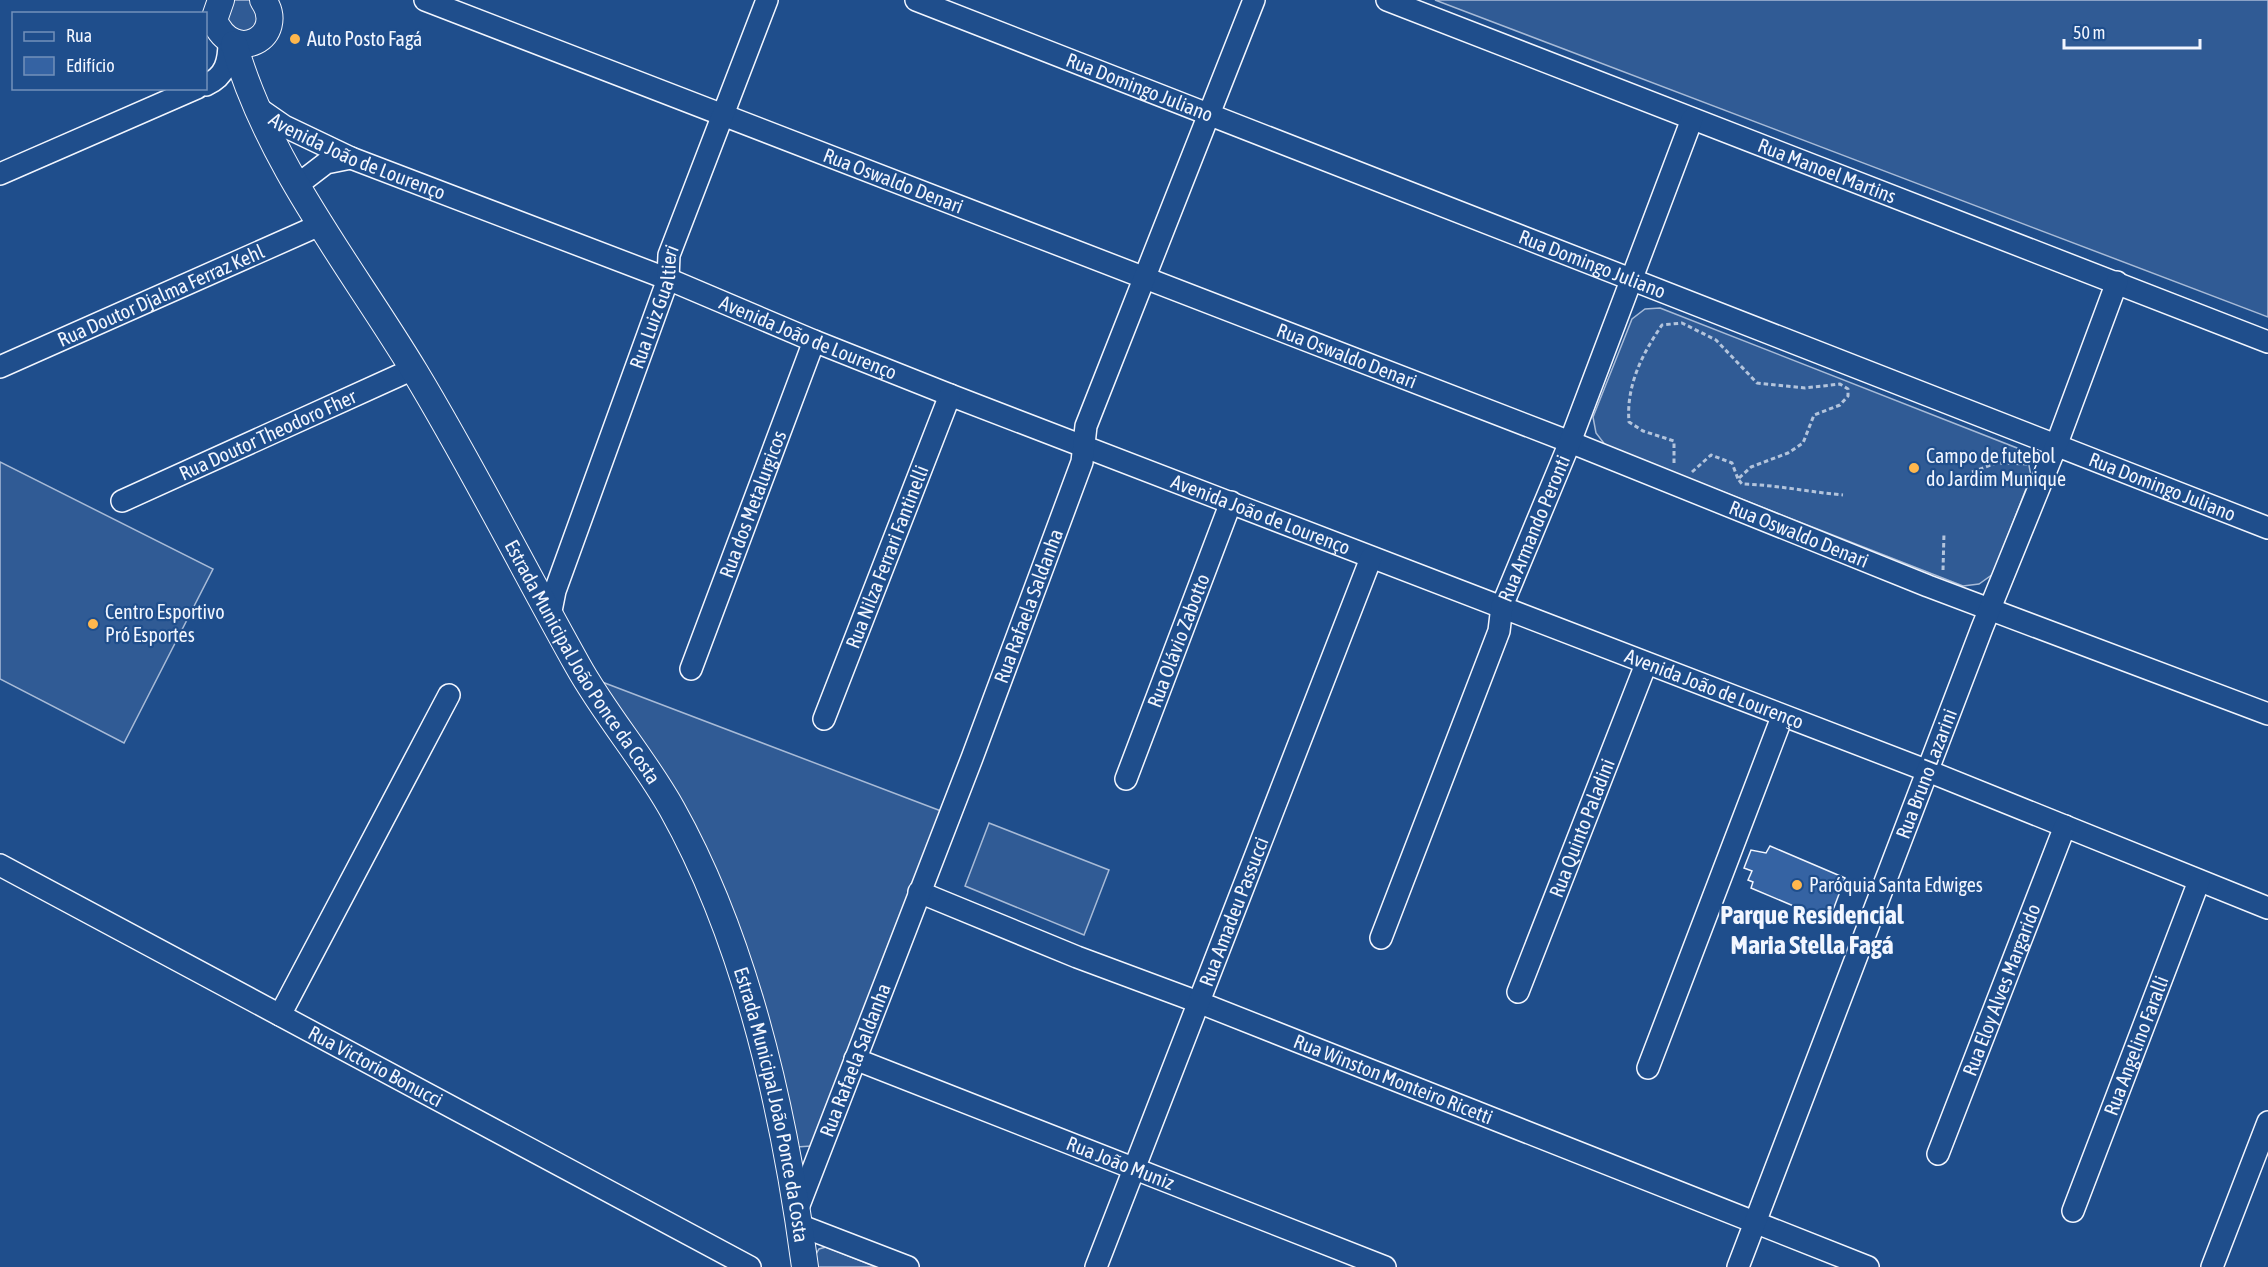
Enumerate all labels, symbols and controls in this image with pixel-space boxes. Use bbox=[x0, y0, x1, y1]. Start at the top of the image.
legend bbox=[12, 12, 207, 90]
scale bar bbox=[2064, 12, 2200, 50]
text: 50 m bbox=[2073, 22, 2105, 43]
text: Rua bbox=[66, 25, 92, 46]
place label: Auto Posto Fagá bbox=[307, 27, 422, 50]
marker: Auto Posto Fagá bbox=[288, 32, 302, 46]
street label: Rua Domingo Juliano bbox=[1063, 48, 1217, 126]
text: Edifício bbox=[66, 55, 115, 76]
street label: Avenida João de Lourenço bbox=[265, 107, 449, 204]
street label: Rua Manoel Martins bbox=[1755, 133, 1900, 208]
street label: Rua Oswaldo Denari bbox=[820, 143, 967, 218]
street label: Rua Domingo Juliano bbox=[1516, 225, 1669, 303]
street label: Rua Doutor Djalma Ferraz Kehl bbox=[54, 239, 268, 351]
street label: Rua Luiz Gualtieri bbox=[624, 241, 683, 372]
street label: Avenida João de Lourenço bbox=[716, 290, 900, 384]
street label: Rua Oswaldo Denari bbox=[1274, 318, 1420, 393]
street label: Rua Doutor Theodoro Fher bbox=[175, 384, 361, 485]
street label: Rua dos Metalurgicos bbox=[714, 427, 790, 581]
place label: Campo de futebol do Jardim Munique bbox=[1926, 444, 2066, 490]
street label: Rua Domingo Juliano bbox=[2086, 447, 2239, 525]
street label: Rua Armando Peronti bbox=[1493, 452, 1574, 605]
marker: Campo de futebol do Jardim Munique bbox=[1907, 461, 1921, 475]
street label: Rua Nilza Ferrari Fantinelli bbox=[841, 462, 933, 651]
street label: Avenida João de Lourenço bbox=[1168, 469, 1354, 559]
street label: Rua Oswaldo Denari bbox=[1726, 495, 1872, 572]
street label: Rua Rafaela Saldanha bbox=[989, 526, 1067, 686]
street label: Estrada Municipal João Ponce da Costa bbox=[500, 536, 666, 788]
street label: Rua Olávio Zabotto bbox=[1142, 570, 1214, 710]
place label: Centro Esportivo Pró Esportes bbox=[105, 600, 225, 646]
marker: Centro Esportivo Pró Esportes bbox=[86, 617, 100, 631]
street label: Avenida João de Lourenço bbox=[1622, 644, 1807, 733]
street label: Rua Bruno Lazarini bbox=[1891, 705, 1961, 842]
street label: Rua Quinto Paladini bbox=[1544, 755, 1619, 900]
street label: Rua Amadeu Passucci bbox=[1194, 834, 1273, 990]
place label: Paróquia Santa Edwiges bbox=[1809, 873, 1983, 896]
marker: Paróquia Santa Edwiges bbox=[1790, 878, 1804, 892]
district label: Parque Residencial Maria Stella Fagá bbox=[1720, 900, 1905, 960]
street label: Rua Eloy Alves Margarido bbox=[1957, 900, 2045, 1079]
street label: Estrada Municipal João Ponce da Costa bbox=[730, 964, 813, 1244]
street label: Rua Angelino Faralli bbox=[2099, 973, 2173, 1118]
street label: Rua Rafaela Saldanha bbox=[815, 980, 895, 1140]
street label: Rua Victorio Bonucci bbox=[305, 1021, 447, 1111]
street label: Rua Winston Monteiro Ricetti bbox=[1291, 1029, 1496, 1128]
street label: Rua João Muniz bbox=[1063, 1131, 1178, 1194]

